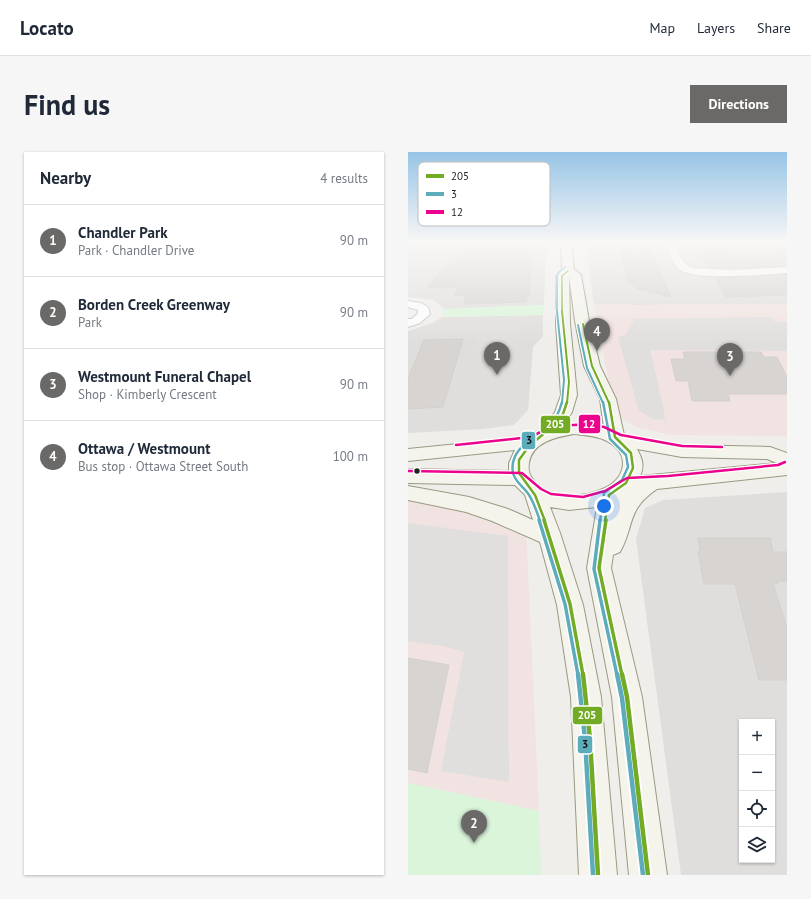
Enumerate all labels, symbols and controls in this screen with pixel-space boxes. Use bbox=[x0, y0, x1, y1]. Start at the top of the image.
text: Locato bbox=[20, 16, 74, 40]
text: Map bbox=[649, 19, 675, 37]
text: Layers bbox=[697, 19, 735, 37]
text: Share bbox=[757, 19, 791, 37]
button: Directions bbox=[690, 85, 787, 123]
text: Find us bbox=[24, 86, 110, 123]
legend bbox=[418, 162, 550, 226]
text: Nearby bbox=[40, 167, 91, 189]
text: 205 bbox=[451, 169, 469, 183]
text: 4 results bbox=[320, 170, 368, 187]
text: 3 bbox=[451, 187, 457, 201]
text: 12 bbox=[451, 205, 463, 219]
text: Chandler Park bbox=[78, 223, 168, 242]
text: 1 bbox=[49, 232, 57, 249]
text: 90 m bbox=[340, 232, 368, 249]
text: Park · Chandler Drive bbox=[78, 242, 194, 259]
text: Borden Creek Greenway bbox=[78, 295, 230, 314]
text: 2 bbox=[49, 304, 57, 321]
text: 90 m bbox=[340, 304, 368, 321]
text: Park bbox=[78, 314, 102, 331]
pin: 4 bbox=[584, 318, 610, 351]
pin: 1 bbox=[484, 342, 510, 375]
pin: 3 bbox=[717, 343, 743, 376]
text: Westmount Funeral Chapel bbox=[78, 367, 251, 386]
text: 3 bbox=[49, 376, 57, 393]
text: 90 m bbox=[340, 376, 368, 393]
text: Shop · Kimberly Crescent bbox=[78, 386, 217, 403]
line badge: 12 bbox=[578, 414, 601, 434]
line badge: 205 bbox=[540, 415, 571, 434]
text: 205 bbox=[546, 417, 564, 431]
text: 12 bbox=[583, 417, 595, 431]
line badge: 3 bbox=[521, 431, 536, 450]
text: 3 bbox=[526, 433, 532, 447]
text: Ottawa / Westmount bbox=[78, 439, 210, 458]
text: 4 bbox=[49, 448, 57, 465]
text: 100 m bbox=[333, 448, 368, 465]
text: Bus stop · Ottawa Street South bbox=[78, 458, 248, 475]
unlabelled marker bbox=[412, 466, 422, 476]
your location bbox=[594, 496, 614, 516]
line badge: 205 bbox=[572, 706, 603, 725]
text: 205 bbox=[578, 708, 596, 722]
map controls bbox=[739, 719, 775, 863]
button: + bbox=[739, 719, 775, 755]
line badge: 3 bbox=[577, 735, 593, 754]
text: 3 bbox=[582, 737, 588, 751]
button: − bbox=[739, 755, 775, 791]
button: locate bbox=[739, 791, 775, 827]
pin: 2 bbox=[461, 810, 487, 843]
button: layers bbox=[739, 827, 775, 863]

